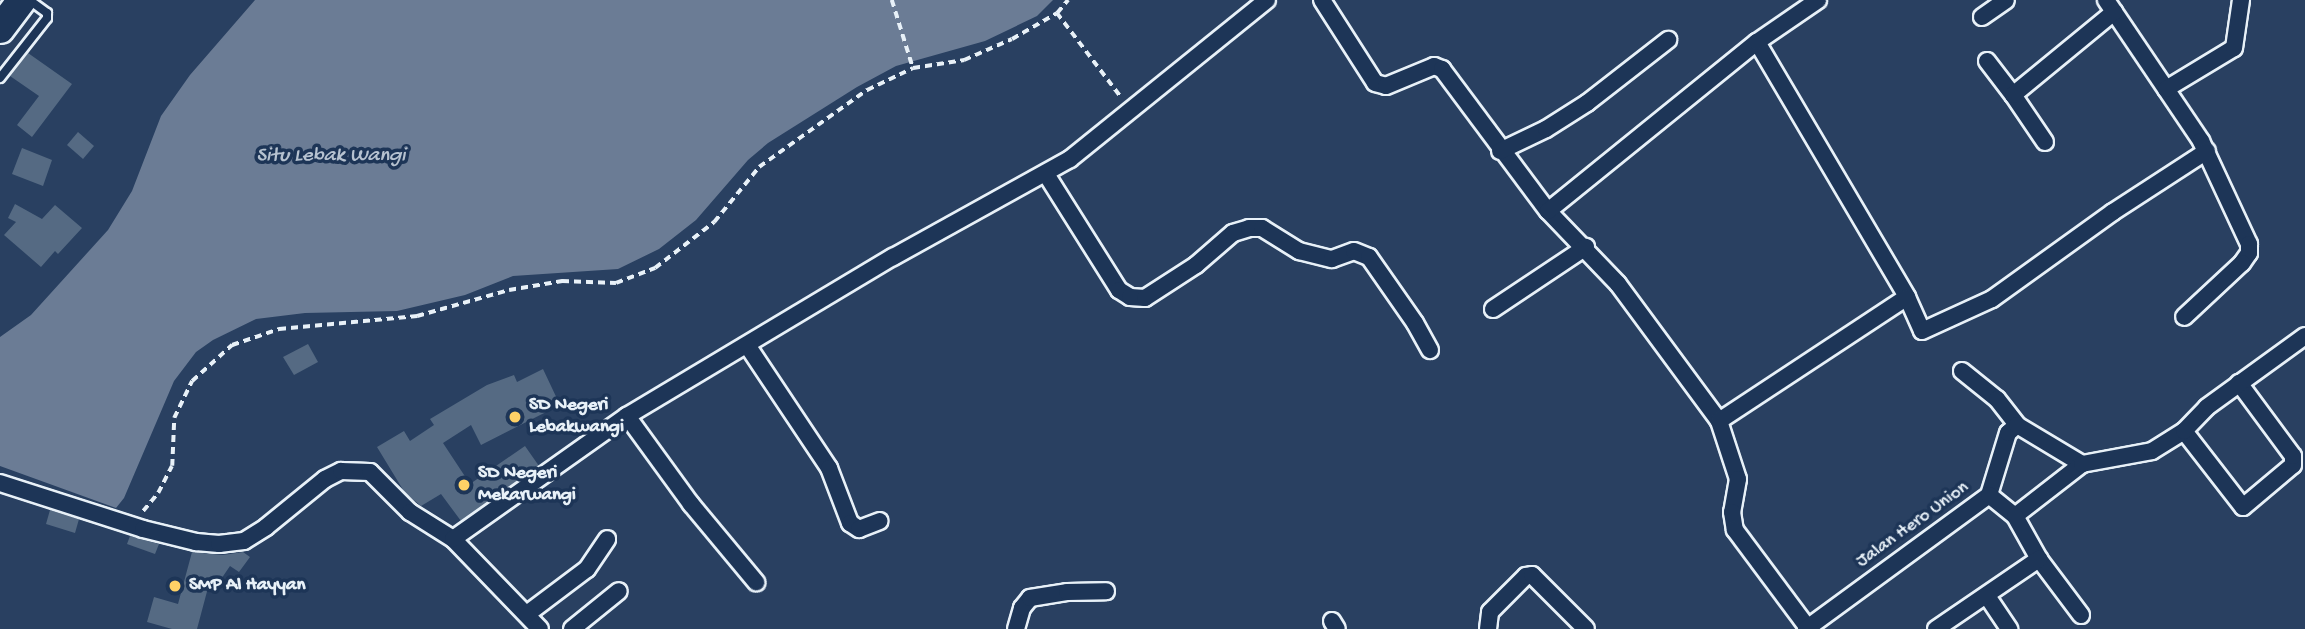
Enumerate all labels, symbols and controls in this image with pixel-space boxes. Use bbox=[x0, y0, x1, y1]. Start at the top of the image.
water label: Situ Lebak Wangi bbox=[256, 144, 406, 170]
place label: SD Negeri Lebakwangi bbox=[529, 395, 624, 439]
marker: SD Negeri Lebakwangi bbox=[507, 409, 523, 425]
place label: SD Negeri Mekarwangi bbox=[478, 463, 576, 507]
marker: SD Negeri Mekarwangi bbox=[456, 477, 472, 493]
street label: Jalan Hero Union bbox=[1852, 477, 1974, 573]
place label: SMP Al Hayyan bbox=[189, 575, 306, 597]
marker: SMP Al Hayyan bbox=[167, 578, 183, 594]

